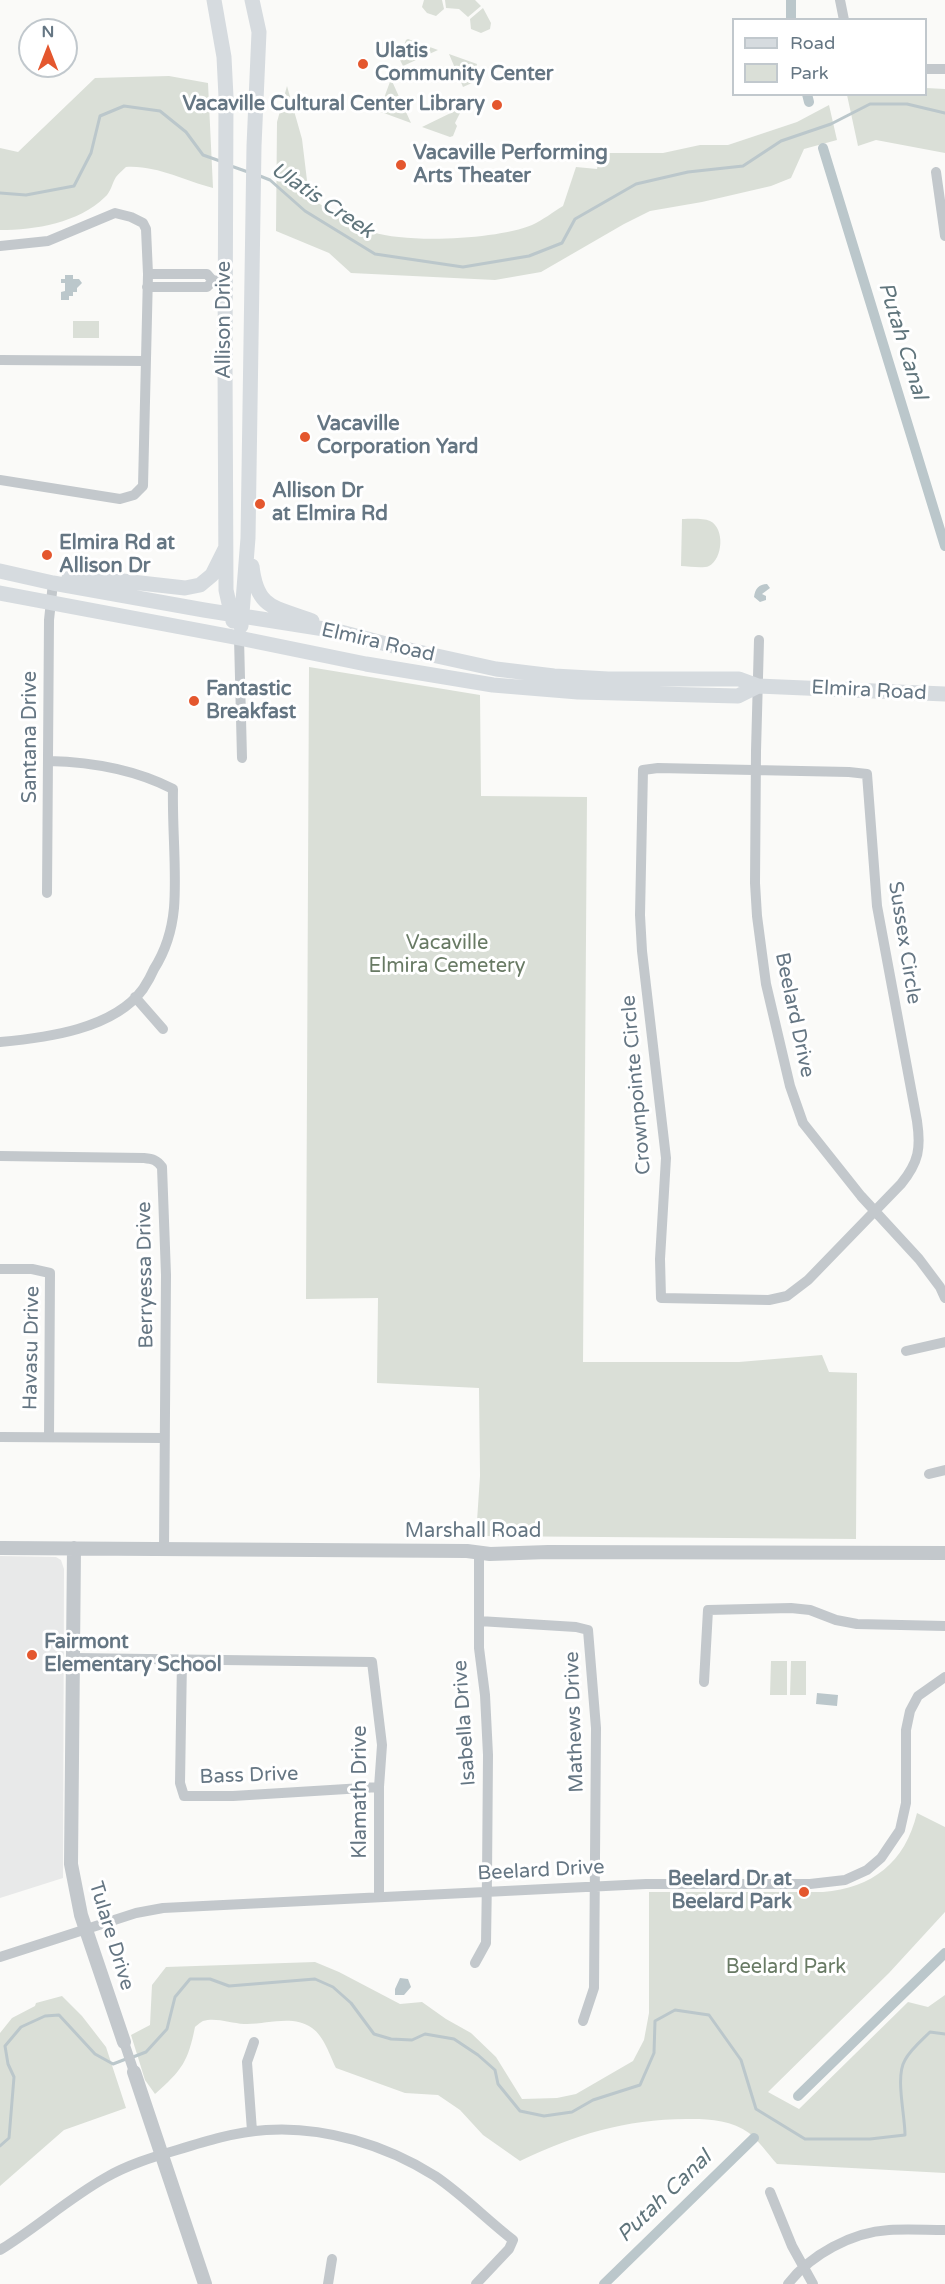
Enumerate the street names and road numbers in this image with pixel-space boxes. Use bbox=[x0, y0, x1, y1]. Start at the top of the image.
street label: Allison Drive bbox=[213, 261, 237, 379]
street label: Elmira Road bbox=[319, 618, 437, 668]
street label: Santana Drive bbox=[19, 671, 43, 803]
street label: Elmira Road bbox=[811, 676, 927, 706]
street label: Sussex Circle bbox=[882, 880, 926, 1006]
street label: Beelard Drive bbox=[769, 950, 819, 1080]
street label: Crownpointe Circle bbox=[617, 994, 657, 1176]
street label: Berryessa Drive bbox=[133, 1201, 159, 1349]
street label: Havasu Drive bbox=[19, 1286, 45, 1410]
street label: Marshall Road bbox=[405, 1520, 541, 1544]
street label: Mathews Drive bbox=[561, 1651, 589, 1793]
street label: Isabella Drive bbox=[449, 1659, 481, 1787]
street label: Klamath Drive bbox=[349, 1725, 373, 1859]
street label: Bass Drive bbox=[199, 1762, 299, 1790]
street label: Beelard Drive bbox=[477, 1856, 605, 1886]
street label: Tulare Drive bbox=[83, 1879, 139, 1993]

